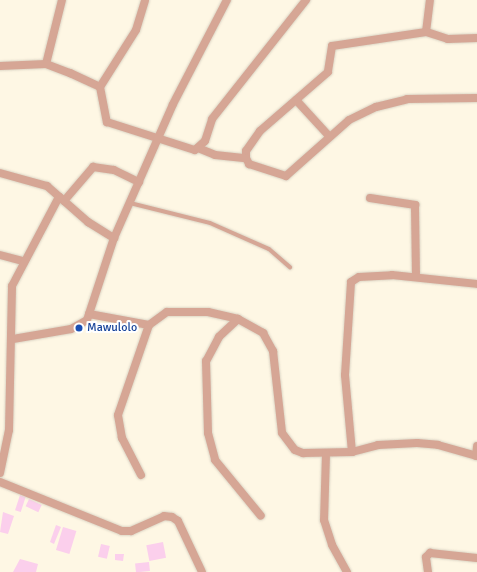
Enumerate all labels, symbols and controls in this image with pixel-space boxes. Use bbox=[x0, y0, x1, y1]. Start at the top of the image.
place label: Mawulolo bbox=[87, 321, 137, 335]
marker: Mawulolo bbox=[74, 323, 84, 333]

